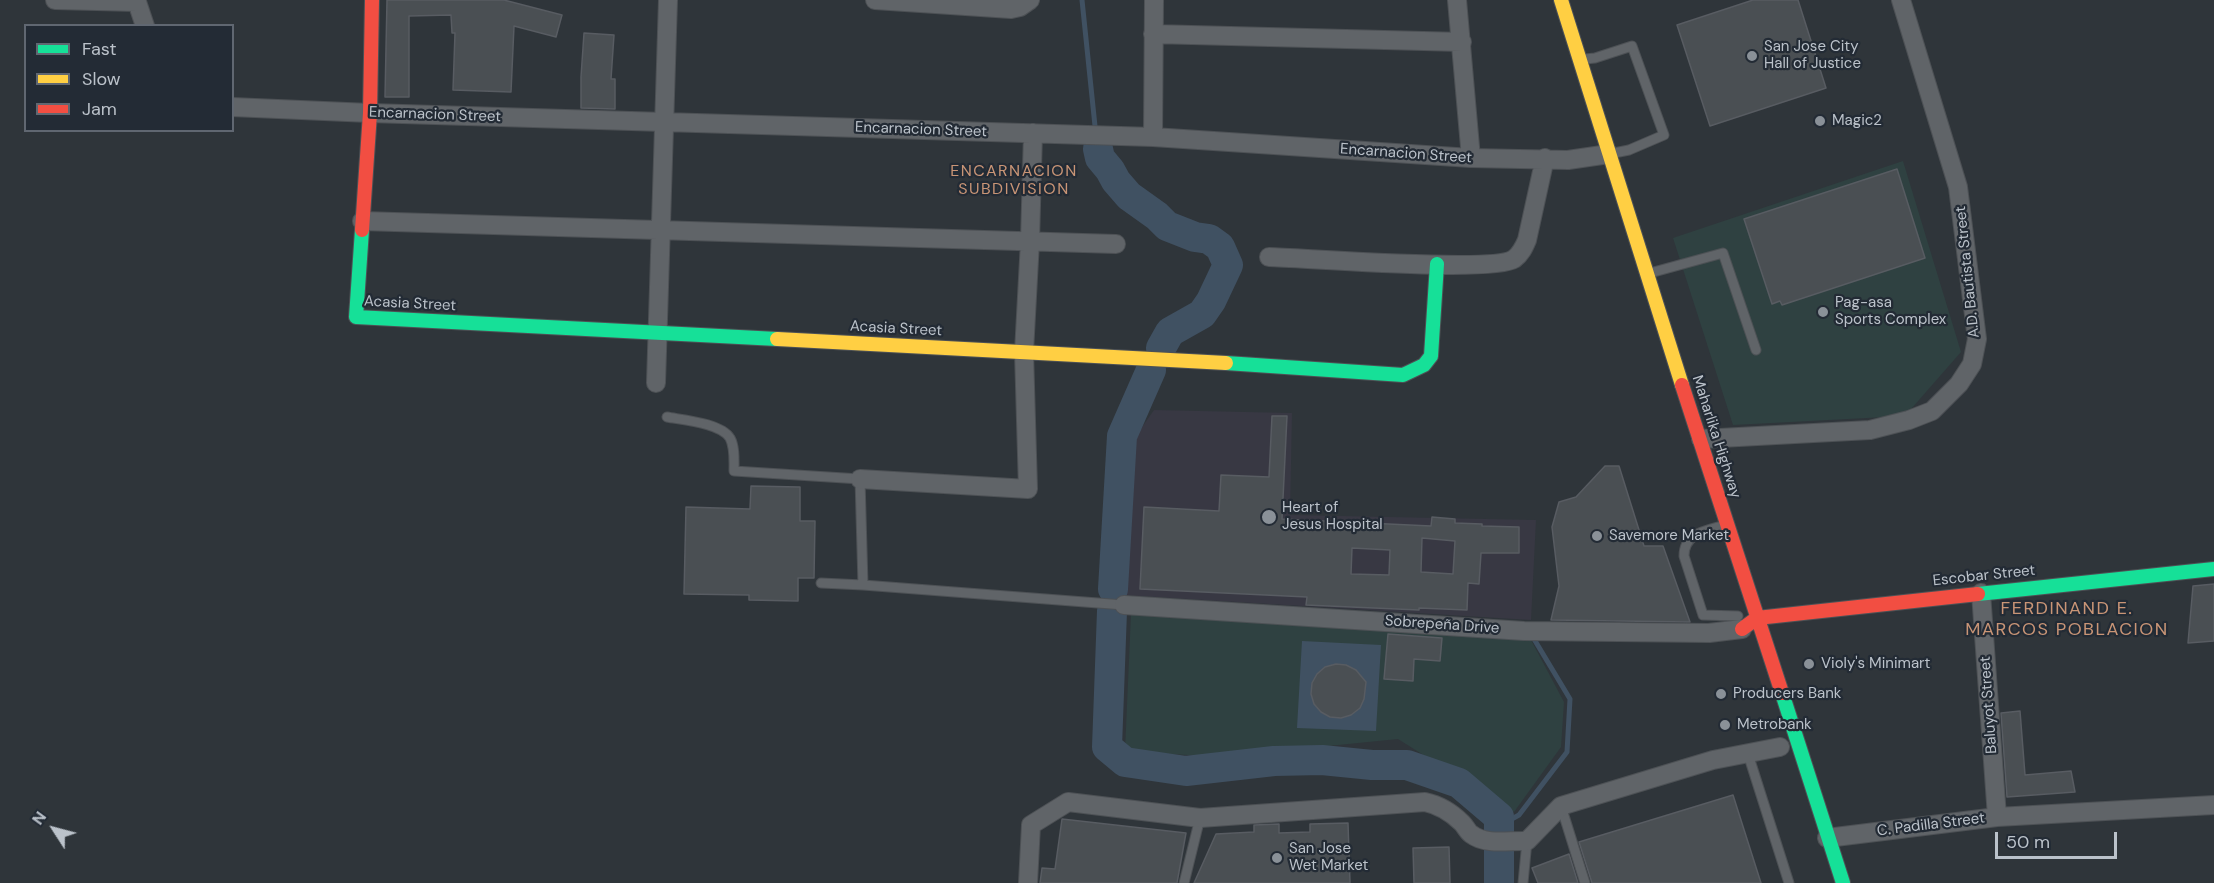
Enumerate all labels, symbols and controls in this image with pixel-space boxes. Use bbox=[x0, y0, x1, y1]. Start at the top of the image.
legend bbox=[24, 24, 234, 132]
text: Fast bbox=[82, 37, 117, 61]
place label: San Jose City Hall of Justice bbox=[1764, 38, 1861, 73]
marker: San Jose City Hall of Justice bbox=[1745, 49, 1759, 63]
text: Slow bbox=[82, 67, 121, 91]
text: Jam bbox=[82, 97, 117, 121]
street label: Encarnacion Street bbox=[369, 104, 501, 126]
place label: Magic2 bbox=[1832, 112, 1882, 130]
marker: Magic2 bbox=[1813, 114, 1827, 128]
street label: Encarnacion Street bbox=[855, 119, 987, 141]
street label: Encarnacion Street bbox=[1339, 140, 1473, 168]
district label: ENCARNACION SUBDIVISION bbox=[950, 162, 1078, 200]
street label: A.D. Bautista Street bbox=[1952, 205, 1984, 339]
street label: Acasia Street bbox=[364, 293, 456, 315]
place label: Pag-asa Sports Complex bbox=[1835, 294, 1946, 329]
marker: Pag-asa Sports Complex bbox=[1816, 305, 1830, 319]
street label: Acasia Street bbox=[850, 318, 942, 340]
street label: Maharlika Highway bbox=[1688, 373, 1744, 501]
place label: Heart of Jesus Hospital bbox=[1282, 499, 1383, 534]
marker: Heart of Jesus Hospital bbox=[1260, 508, 1278, 526]
place label: Savemore Market bbox=[1609, 527, 1729, 545]
marker: Savemore Market bbox=[1590, 529, 1604, 543]
street label: Escobar Street bbox=[1932, 562, 2036, 590]
district label: FERDINAND E. MARCOS POBLACION bbox=[1965, 598, 2169, 640]
street label: Sobrepeña Drive bbox=[1384, 612, 1500, 638]
place label: Violy's Minimart bbox=[1821, 655, 1930, 673]
street label: Baluyot Street bbox=[1977, 656, 2001, 754]
marker: Violy's Minimart bbox=[1802, 657, 1816, 671]
place label: Producers Bank bbox=[1733, 685, 1841, 703]
marker: Producers Bank bbox=[1714, 687, 1728, 701]
place label: Metrobank bbox=[1737, 716, 1812, 734]
marker: Metrobank bbox=[1718, 718, 1732, 732]
north arrow bbox=[24, 799, 84, 859]
text: N bbox=[27, 807, 51, 829]
street label: C. Padilla Street bbox=[1876, 809, 1986, 841]
scale bar bbox=[1998, 820, 2120, 858]
text: 50 m bbox=[2006, 830, 2050, 854]
place label: San Jose Wet Market bbox=[1289, 840, 1368, 875]
marker: San Jose Wet Market bbox=[1270, 851, 1284, 865]

